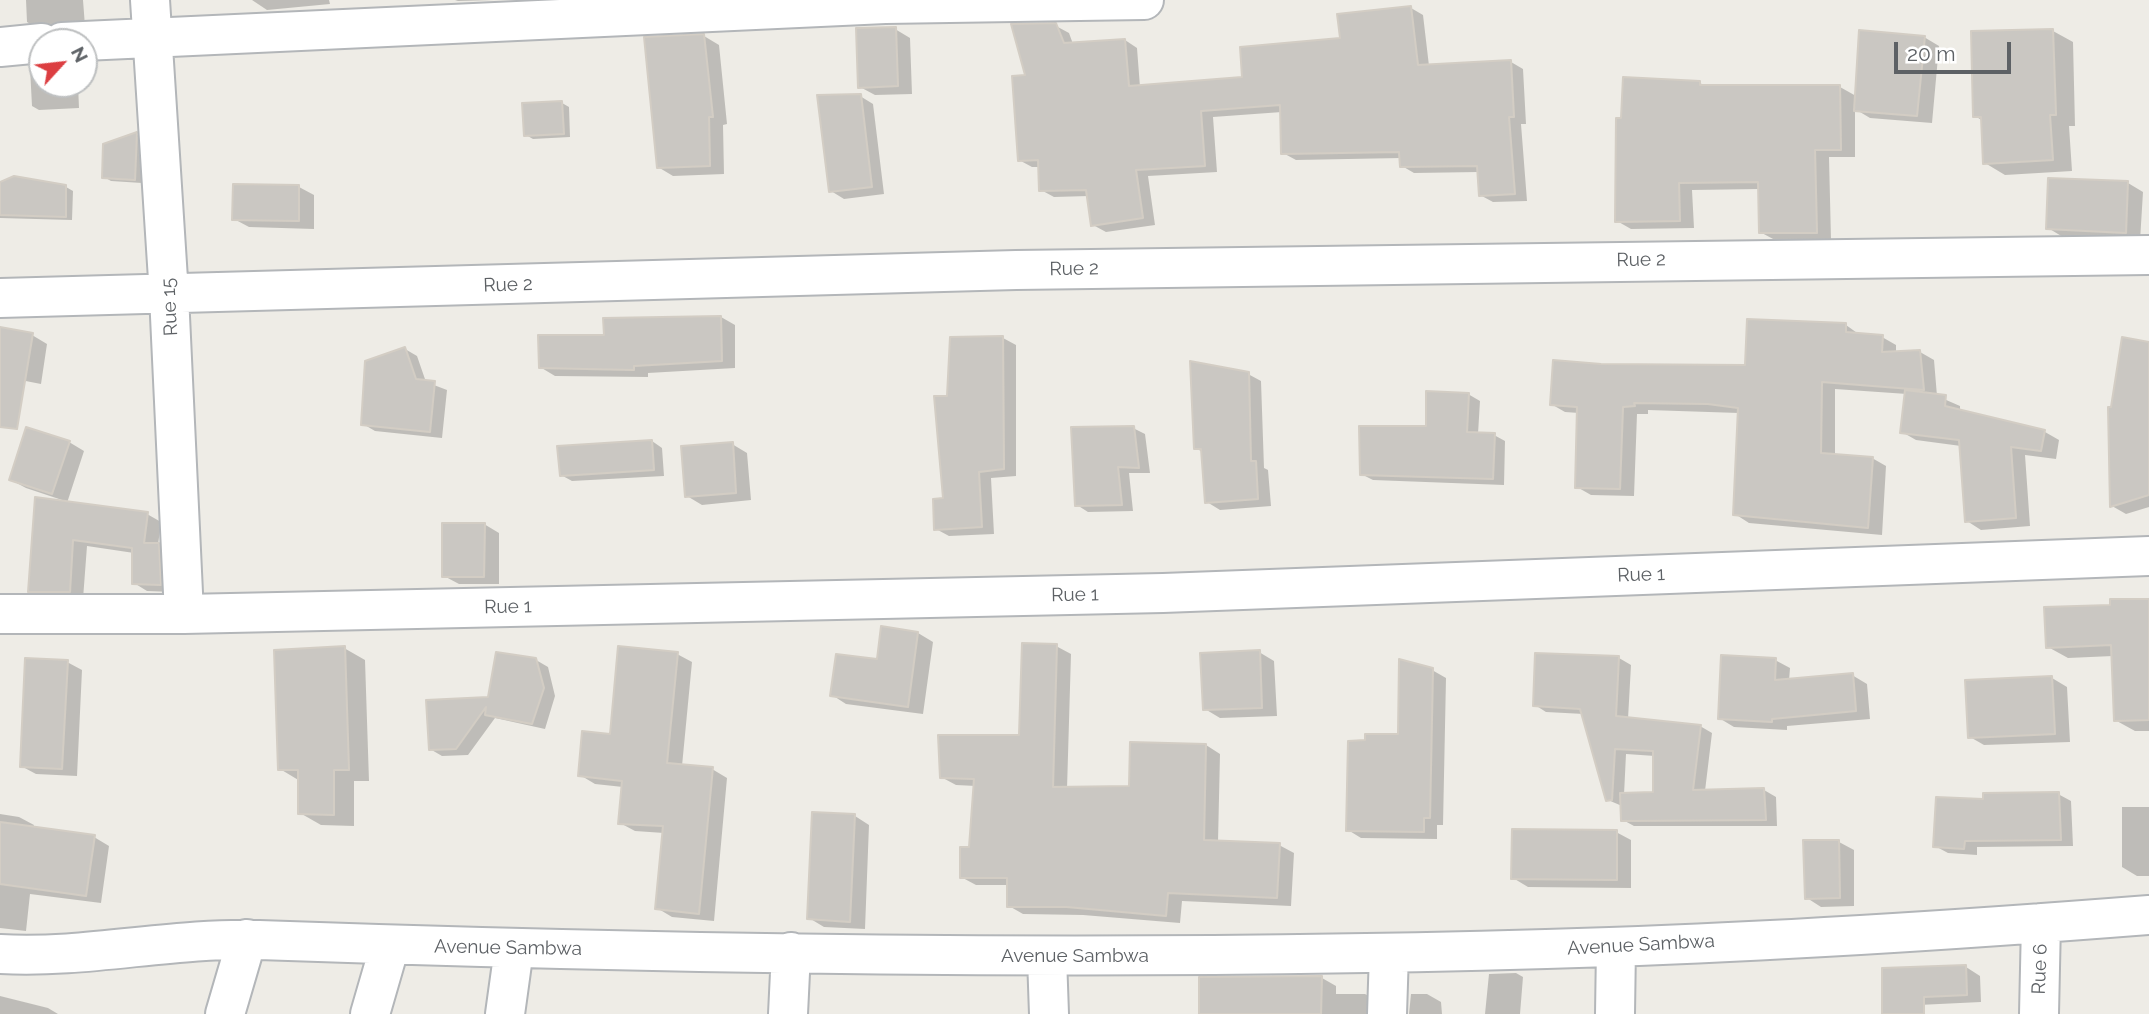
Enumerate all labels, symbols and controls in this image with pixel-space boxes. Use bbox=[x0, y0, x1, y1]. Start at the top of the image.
north arrow bbox=[28, 28, 98, 98]
scale bar bbox=[1897, 28, 2014, 72]
text: 20 m bbox=[1907, 41, 1955, 66]
text: N bbox=[67, 43, 93, 66]
street label: Rue 2 bbox=[1616, 248, 1666, 272]
street label: Rue 2 bbox=[1049, 257, 1099, 281]
street label: Rue 2 bbox=[483, 273, 533, 297]
street label: Rue 15 bbox=[157, 277, 183, 337]
street label: Rue 1 bbox=[1617, 563, 1665, 587]
street label: Rue 1 bbox=[1051, 583, 1099, 607]
street label: Rue 1 bbox=[484, 595, 532, 619]
street label: Avenue Sambwa bbox=[1567, 930, 1715, 960]
street label: Avenue Sambwa bbox=[434, 935, 582, 961]
street label: Rue 6 bbox=[2028, 943, 2052, 995]
street label: Avenue Sambwa bbox=[1001, 945, 1149, 967]

